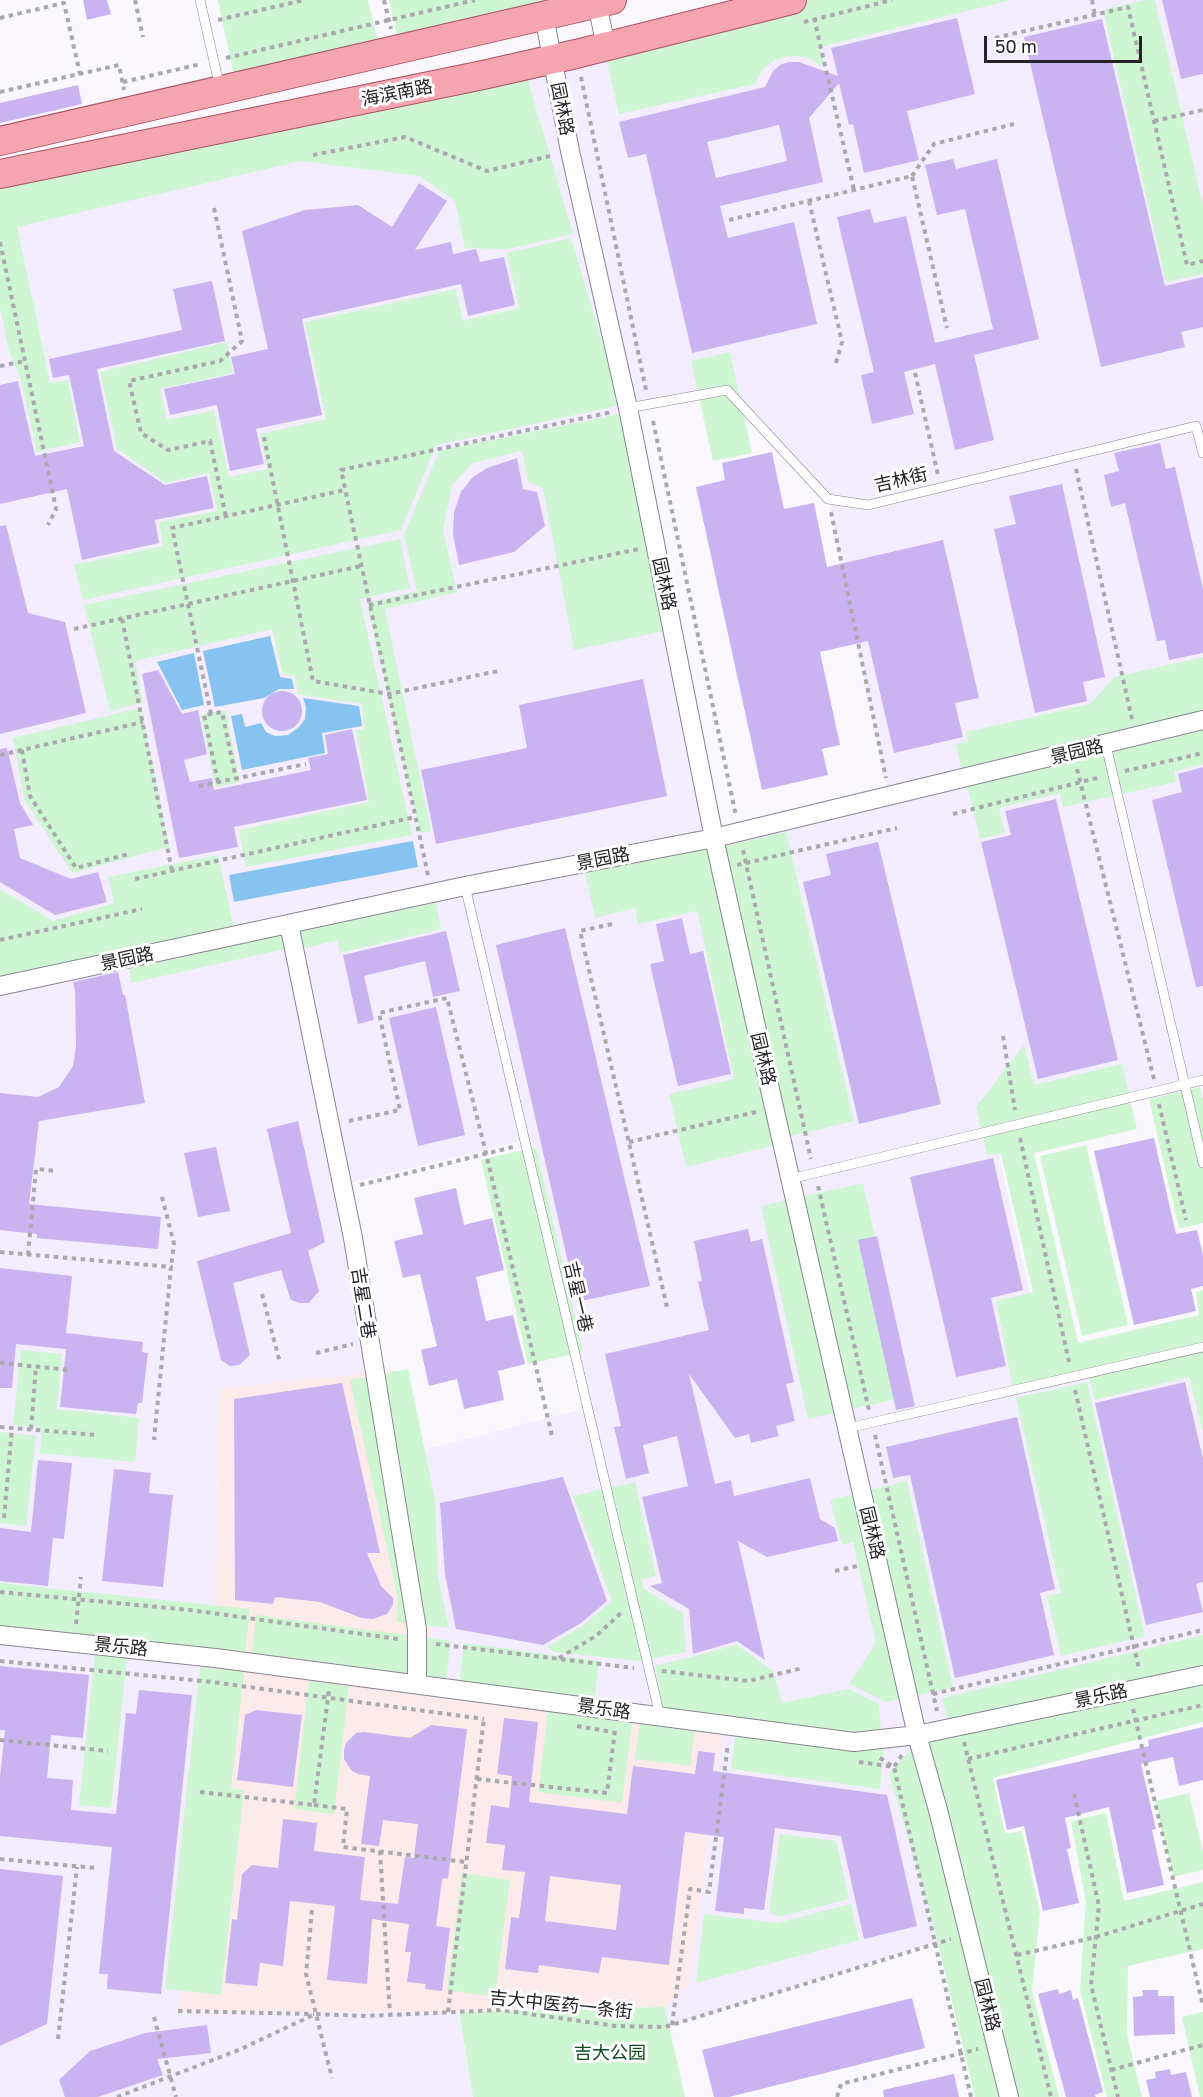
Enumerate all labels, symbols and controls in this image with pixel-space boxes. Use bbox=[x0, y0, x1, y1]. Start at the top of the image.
scale bar bbox=[987, 24, 1144, 62]
text: 50 m bbox=[995, 35, 1037, 57]
street label: 海滨南路 bbox=[360, 76, 434, 110]
street label: 园林路 bbox=[546, 80, 578, 138]
street label: 吉林街 bbox=[872, 463, 930, 497]
street label: 园林路 bbox=[648, 555, 680, 613]
street label: 景园路 bbox=[1048, 735, 1106, 769]
street label: 景园路 bbox=[574, 843, 632, 875]
street label: 景园路 bbox=[98, 943, 156, 975]
street label: 园林路 bbox=[746, 1030, 780, 1088]
street label: 吉星一巷 bbox=[559, 1259, 597, 1335]
street label: 吉星二巷 bbox=[347, 1266, 379, 1340]
street label: 园林路 bbox=[855, 1504, 889, 1562]
street label: 景乐路 bbox=[93, 1633, 149, 1661]
street label: 景乐路 bbox=[1072, 1680, 1130, 1712]
street label: 景乐路 bbox=[576, 1695, 632, 1723]
street label: 园林路 bbox=[970, 1976, 1004, 2034]
street label: 吉大中医药一条街 bbox=[488, 1987, 634, 2023]
park label: 吉大公园 bbox=[574, 2042, 646, 2064]

